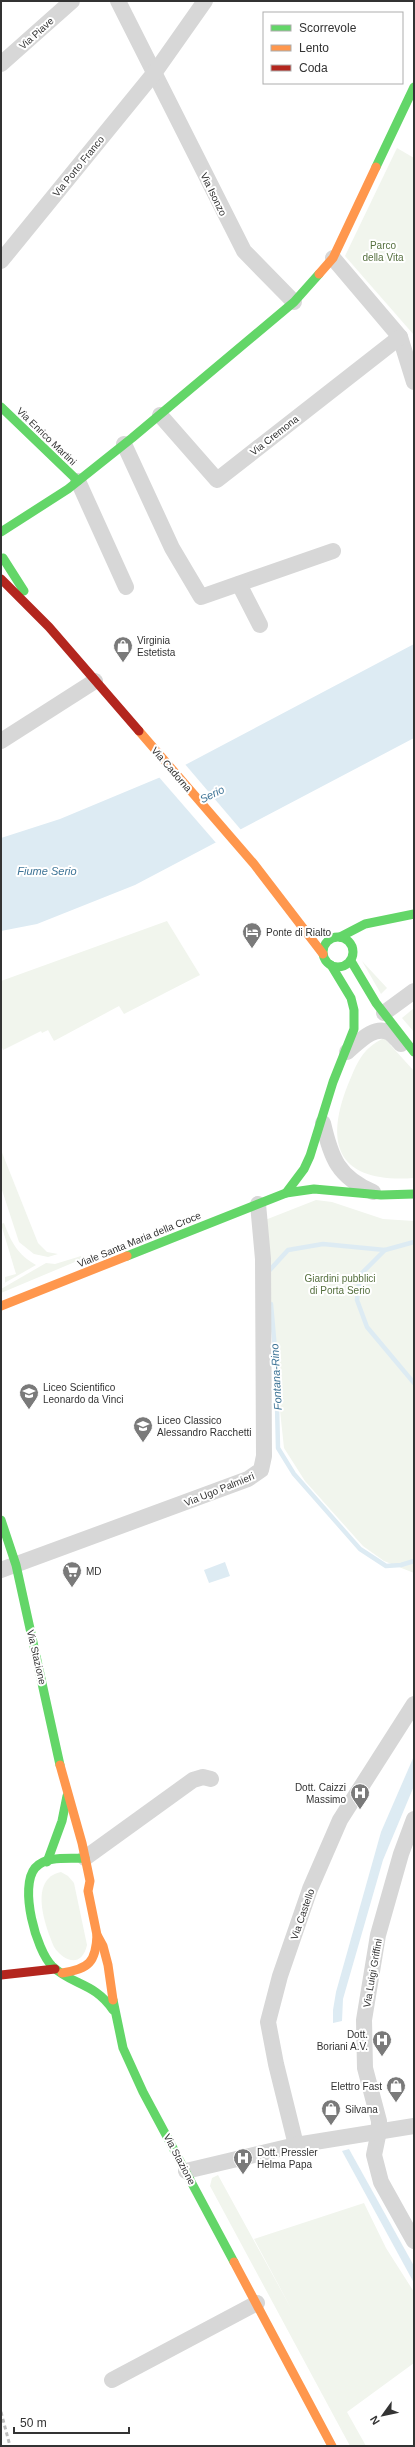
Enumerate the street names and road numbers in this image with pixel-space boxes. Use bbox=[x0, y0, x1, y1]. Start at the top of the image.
street label: Via Piave bbox=[17, 15, 56, 52]
street label: Via Porto Franco bbox=[51, 133, 106, 199]
street label: Via Isonzo bbox=[198, 171, 229, 218]
street label: Via Enrico Martini bbox=[15, 405, 79, 467]
street label: Via Cremona bbox=[248, 413, 301, 458]
street label: Via Cadorna bbox=[149, 745, 194, 794]
street label: Viale Santa Maria della Croce bbox=[76, 1209, 203, 1269]
street label: Via Ugo Palmieri bbox=[183, 1470, 256, 1508]
street label: Via Stazione bbox=[25, 1629, 48, 1686]
street label: Via Castello bbox=[289, 1887, 316, 1941]
street label: Via Luigi Griffini bbox=[361, 1938, 384, 2008]
street label: Via Stazione bbox=[162, 2132, 198, 2187]

